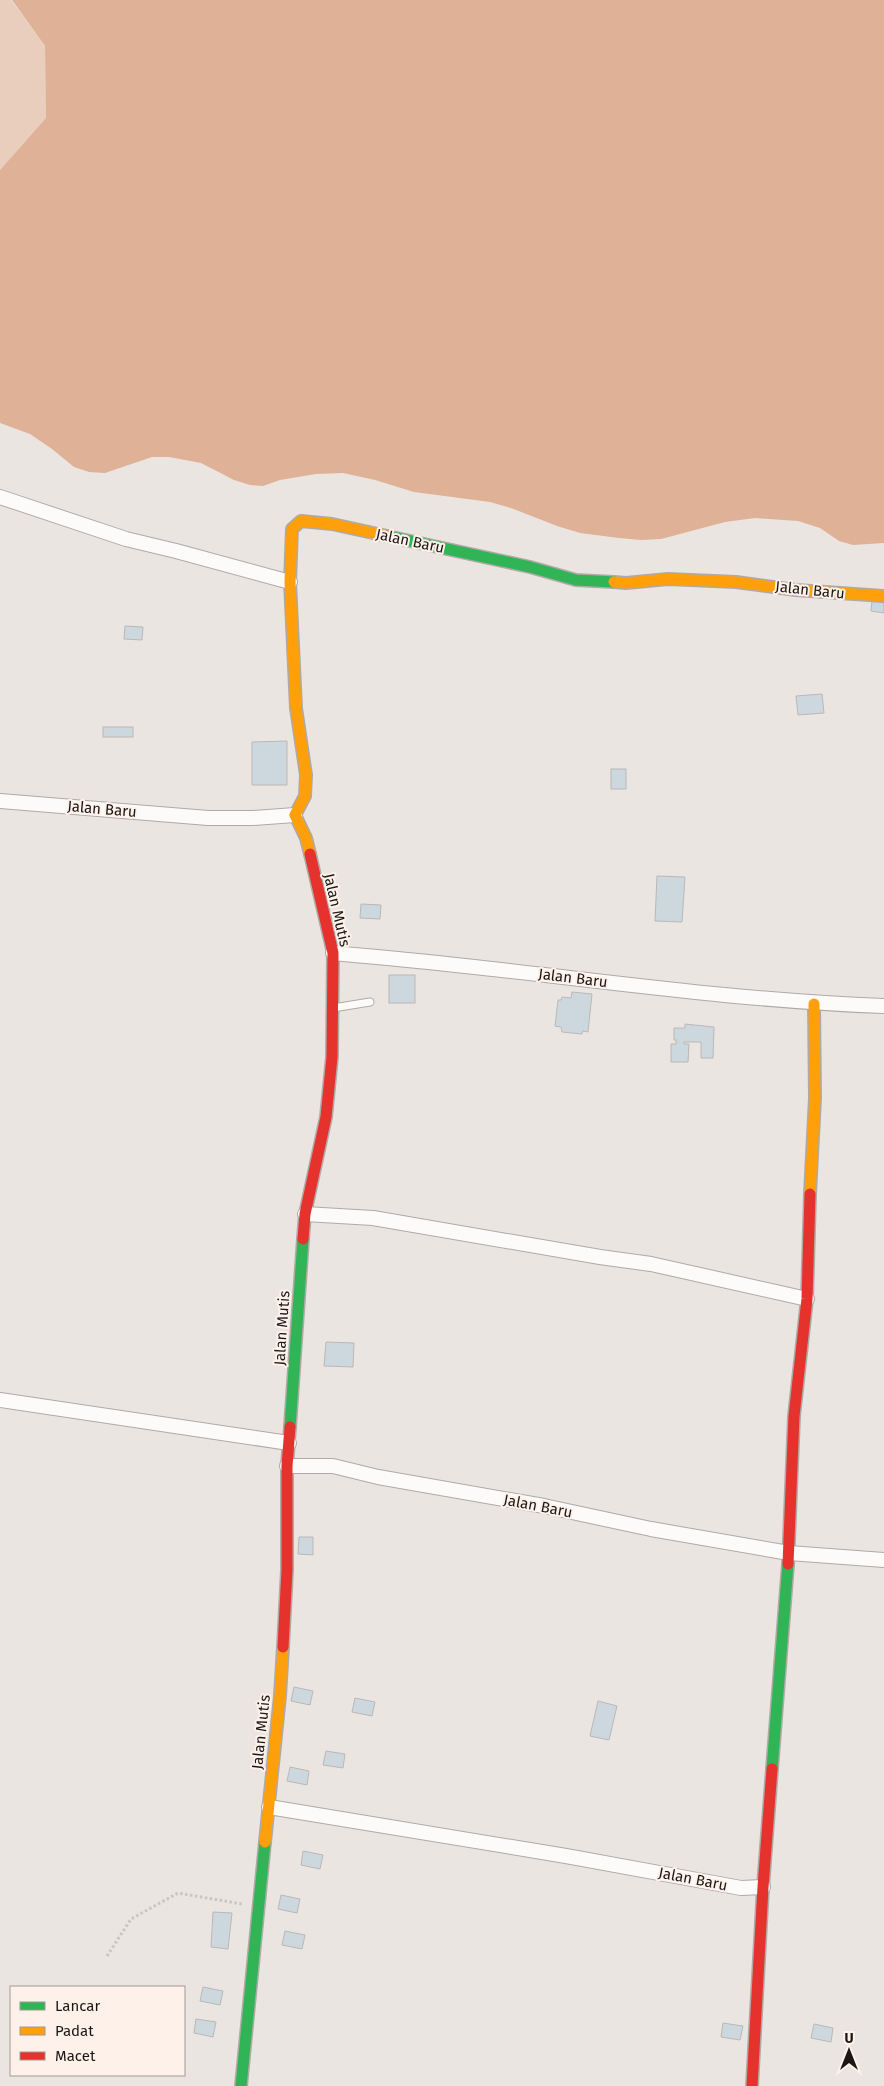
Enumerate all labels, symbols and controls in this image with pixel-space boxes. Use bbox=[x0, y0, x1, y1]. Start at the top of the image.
street label: Jalan Baru bbox=[374, 525, 446, 557]
street label: Jalan Baru bbox=[774, 577, 846, 603]
street label: Jalan Baru bbox=[67, 797, 137, 821]
street label: Jalan Mutis bbox=[320, 871, 354, 949]
street label: Jalan Baru bbox=[537, 965, 609, 991]
street label: Jalan Mutis bbox=[270, 1290, 294, 1366]
street label: Jalan Baru bbox=[502, 1491, 574, 1521]
street label: Jalan Mutis bbox=[248, 1694, 274, 1770]
street label: Jalan Baru bbox=[657, 1864, 729, 1894]
legend bbox=[10, 1986, 185, 2076]
text: Lancar bbox=[55, 1997, 100, 2015]
text: Padat bbox=[55, 2022, 94, 2040]
north arrow bbox=[824, 2026, 874, 2076]
text: U bbox=[844, 2030, 854, 2047]
text: Macet bbox=[55, 2047, 96, 2065]

